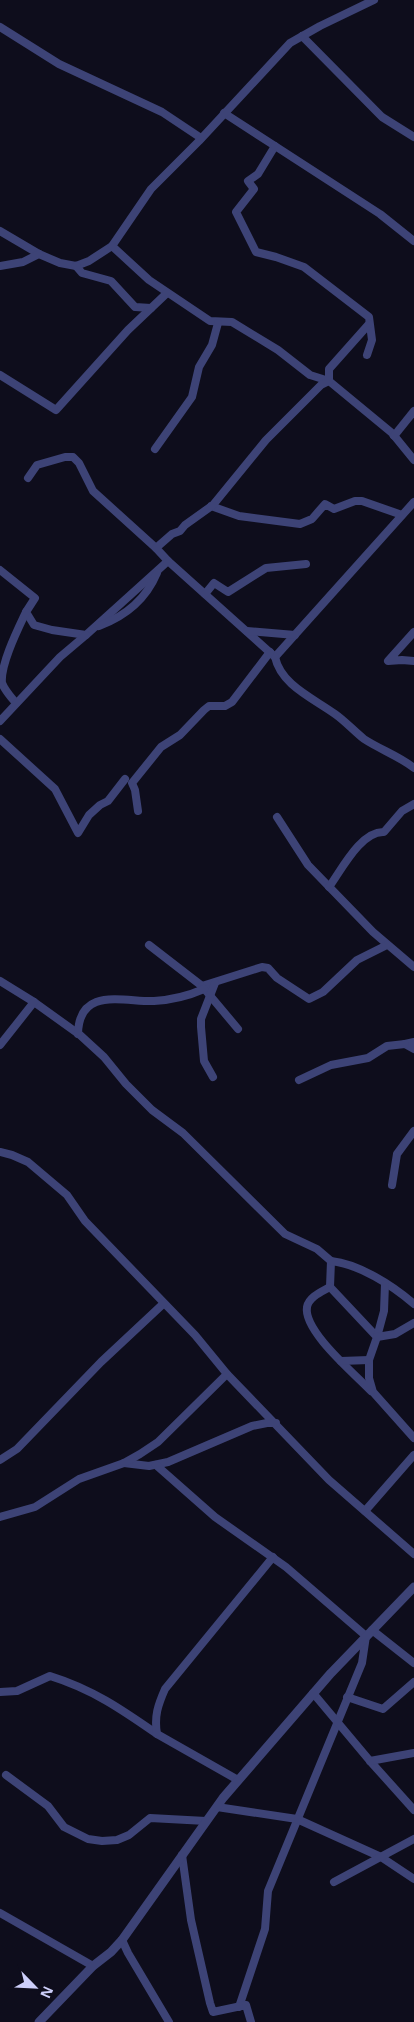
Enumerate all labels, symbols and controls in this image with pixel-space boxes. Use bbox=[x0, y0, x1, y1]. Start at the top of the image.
north arrow bbox=[10, 1962, 60, 2012]
text: N bbox=[36, 1983, 58, 2002]

